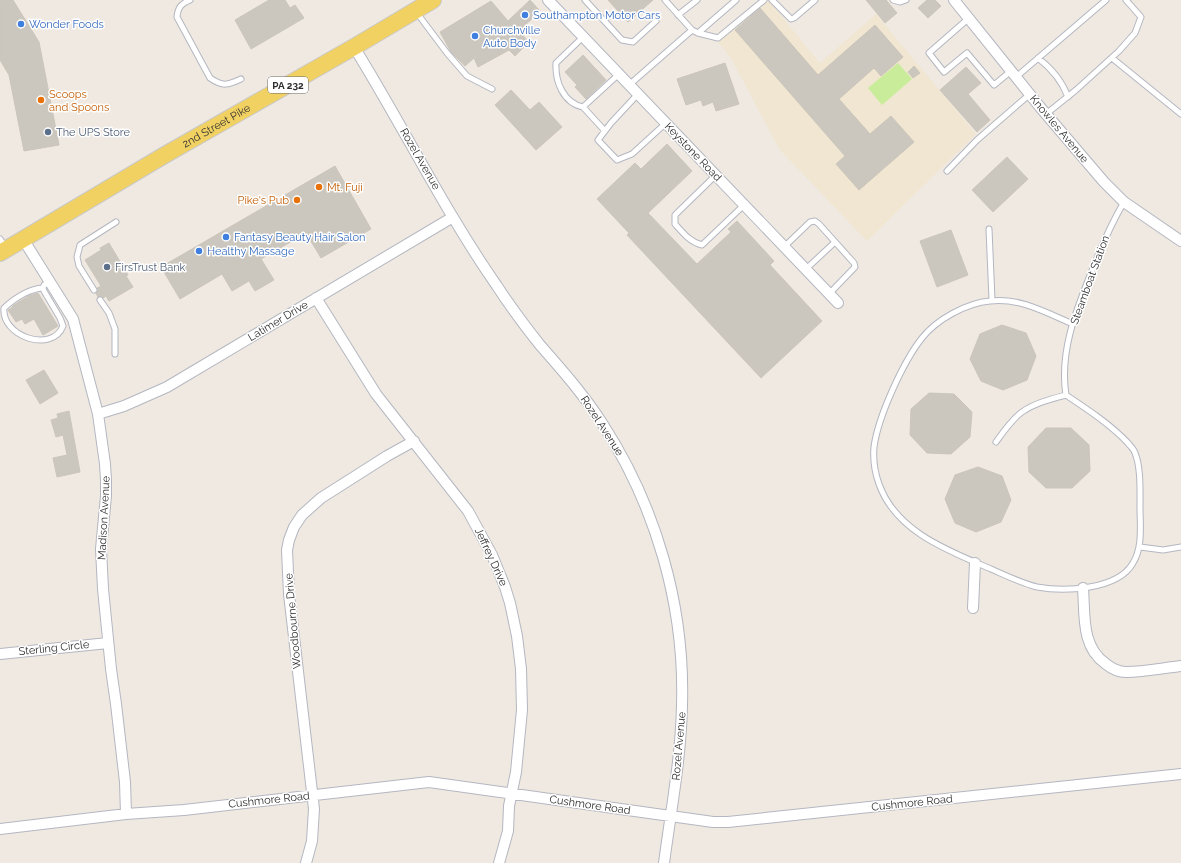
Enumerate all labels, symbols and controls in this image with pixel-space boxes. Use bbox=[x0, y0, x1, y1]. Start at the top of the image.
place label: Southampton Motor Cars bbox=[533, 9, 660, 22]
marker: Southampton Motor Cars bbox=[520, 10, 530, 20]
place label: Wonder Foods bbox=[29, 18, 104, 31]
marker: Wonder Foods bbox=[16, 19, 26, 29]
place label: Churchville Auto Body bbox=[483, 24, 541, 50]
marker: Churchville Auto Body bbox=[470, 31, 480, 41]
road number: PA 232 bbox=[268, 77, 308, 93]
place label: Scoops and Spoons bbox=[49, 88, 109, 114]
street label: Knowles Avenue bbox=[1027, 92, 1092, 166]
marker: Scoops and Spoons bbox=[36, 95, 46, 105]
street label: 2nd Street Pike bbox=[180, 101, 253, 150]
street label: Keystone Road bbox=[662, 120, 724, 184]
place label: The UPS Store bbox=[56, 126, 130, 139]
street label: Rozel Avenue bbox=[397, 126, 443, 193]
marker: The UPS Store bbox=[43, 127, 53, 137]
place label: Mt. Fuji bbox=[327, 181, 363, 194]
marker: Mt. Fuji bbox=[314, 182, 324, 192]
place label: Pike's Pub bbox=[238, 194, 289, 207]
marker: Pike's Pub bbox=[292, 195, 302, 205]
place label: Fantasy Beauty Hair Salon bbox=[234, 231, 365, 244]
marker: Fantasy Beauty Hair Salon bbox=[221, 232, 231, 242]
street label: Steamboat Station bbox=[1068, 234, 1112, 326]
place label: Healthy Massage bbox=[207, 245, 295, 258]
marker: Healthy Massage bbox=[194, 246, 204, 256]
place label: FirsTrust Bank bbox=[115, 261, 186, 274]
marker: FirsTrust Bank bbox=[102, 262, 112, 272]
street label: Latimer Drive bbox=[246, 298, 311, 344]
street label: Rozel Avenue bbox=[578, 394, 627, 459]
street label: Madison Avenue bbox=[95, 475, 113, 560]
street label: Jeffrey Drive bbox=[472, 526, 510, 589]
street label: Woodbourne Drive bbox=[282, 572, 304, 670]
street label: Sterling Circle bbox=[18, 638, 91, 658]
street label: Rozel Avenue bbox=[670, 711, 689, 781]
street label: Cushmore Road bbox=[228, 789, 311, 811]
street label: Cushmore Road bbox=[871, 792, 954, 814]
street label: Cushmore Road bbox=[549, 793, 632, 817]

